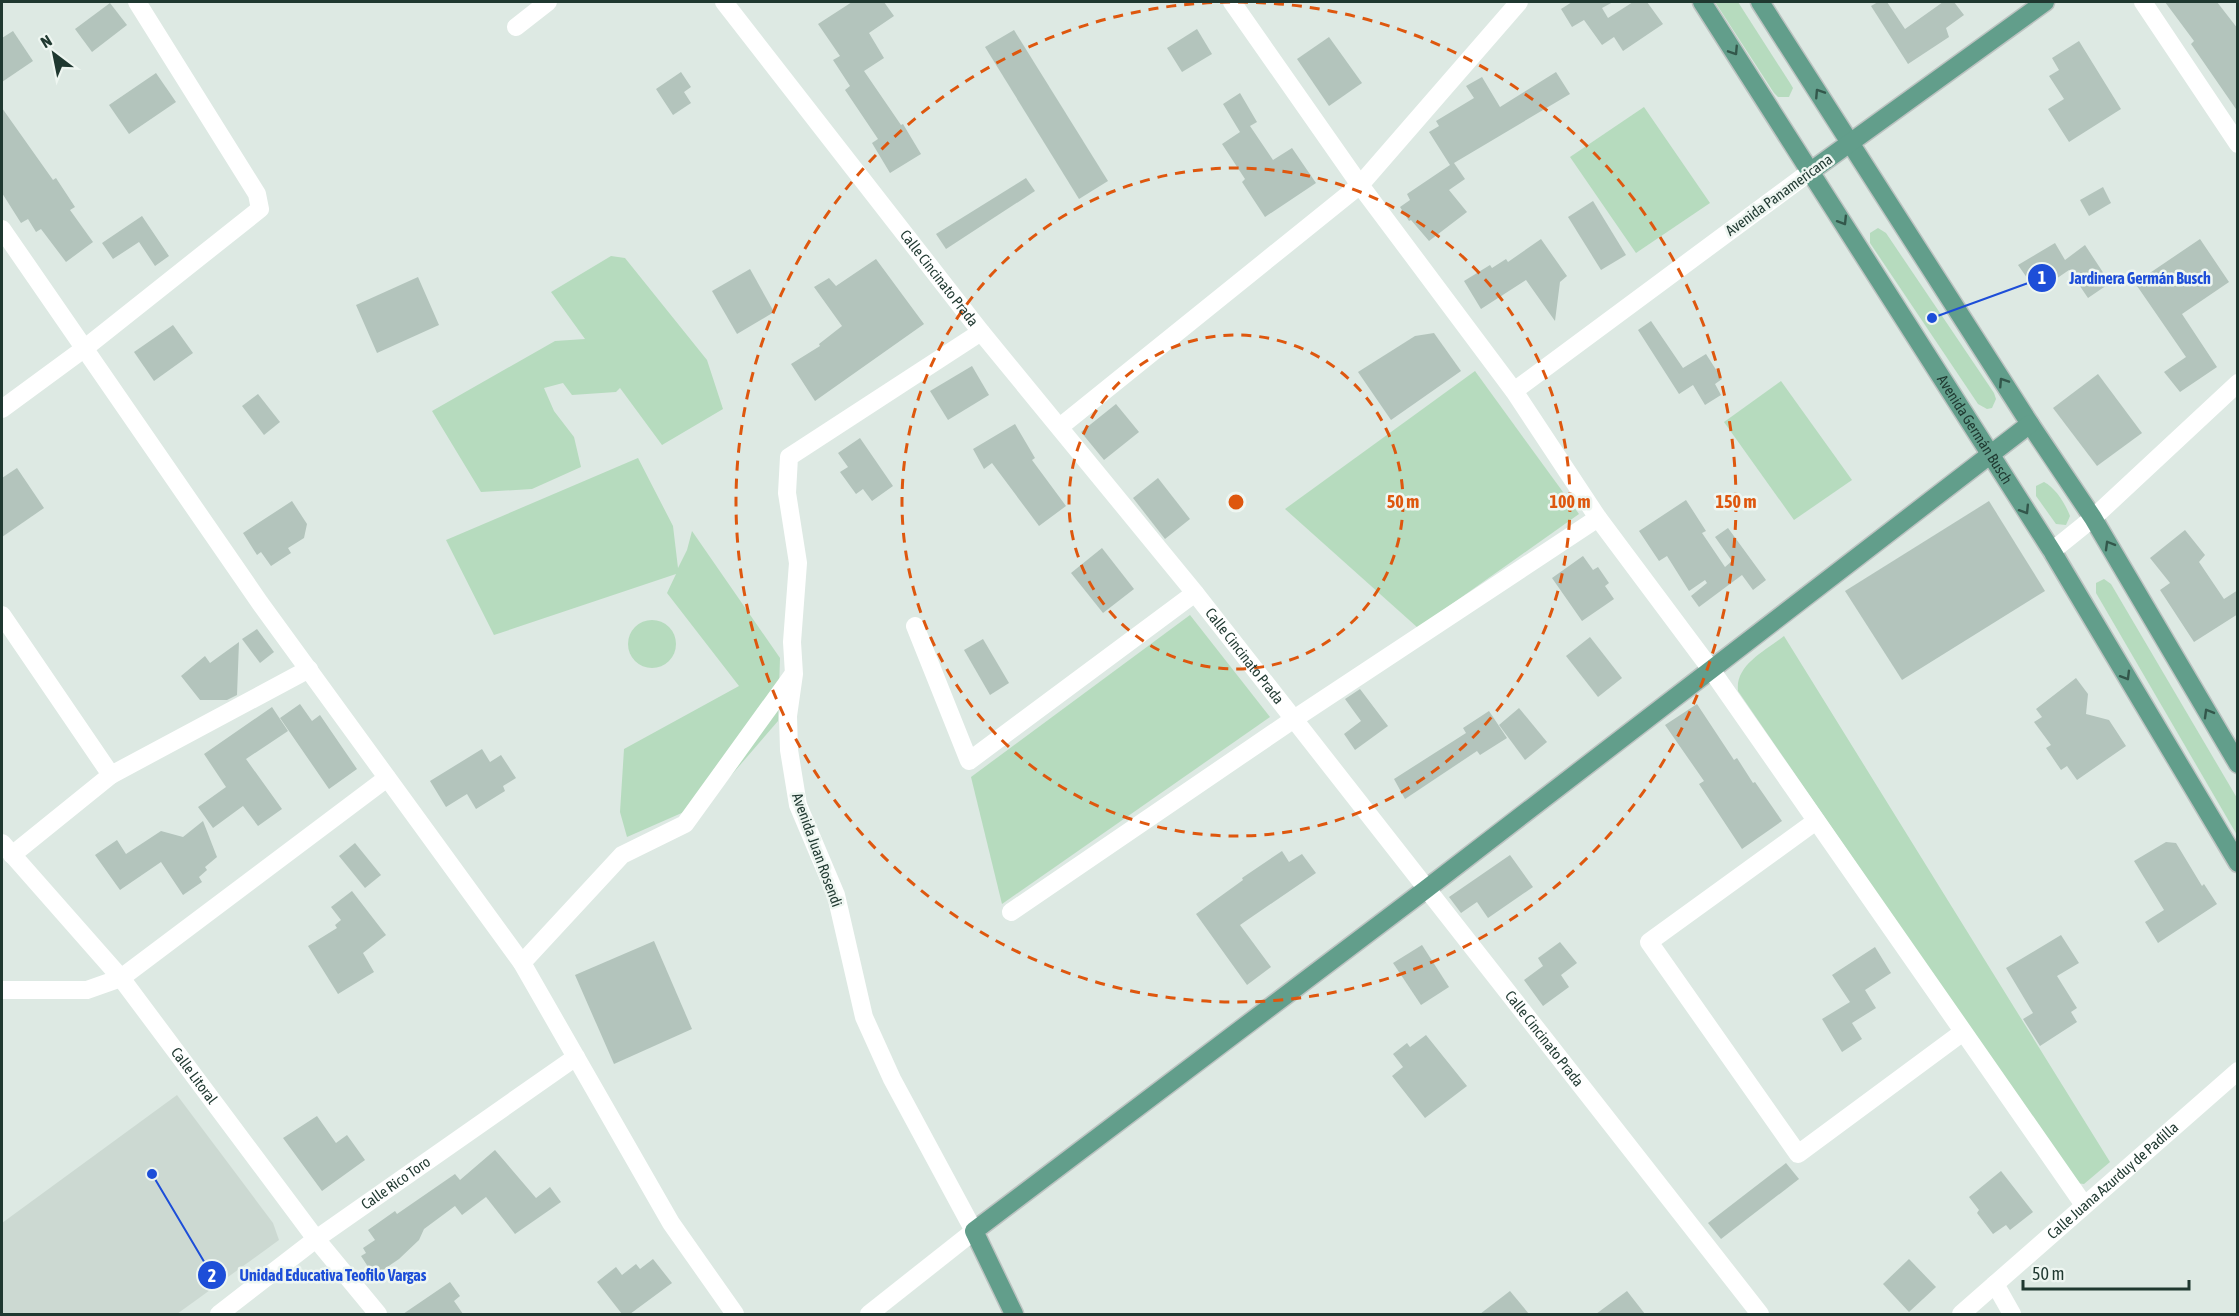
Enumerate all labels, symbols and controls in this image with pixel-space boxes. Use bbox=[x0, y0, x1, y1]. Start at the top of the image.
north arrow bbox=[24, 24, 84, 84]
text: N bbox=[37, 31, 55, 51]
one-way arrow bbox=[1726, 44, 1737, 55]
one-way arrow bbox=[1814, 89, 1826, 99]
street label: Avenida Panamericana bbox=[1722, 150, 1835, 239]
one-way arrow bbox=[1835, 214, 1846, 225]
street label: Calle Cincinato Prada bbox=[897, 226, 982, 329]
callout: Jardinera Germán Busch bbox=[2027, 261, 2223, 295]
text: 1 bbox=[2038, 267, 2046, 288]
text: Jardinera Germán Busch bbox=[2068, 269, 2211, 287]
street label: Avenida Germán Busch bbox=[1934, 372, 2016, 487]
one-way arrow bbox=[1999, 377, 2010, 388]
text: 50 m bbox=[1387, 491, 1419, 512]
text: 100 m bbox=[1550, 491, 1590, 512]
text: 150 m bbox=[1716, 491, 1756, 512]
centre of rings bbox=[1226, 492, 1246, 512]
one-way arrow bbox=[2018, 503, 2029, 514]
one-way arrow bbox=[2105, 541, 2116, 551]
street label: Calle Cincinato Prada bbox=[1202, 604, 1288, 707]
one-way arrow bbox=[2119, 670, 2131, 680]
one-way arrow bbox=[2204, 709, 2215, 719]
street label: Avenida Juan Rosendi bbox=[789, 791, 846, 909]
street label: Calle Cincinato Prada bbox=[1502, 987, 1587, 1090]
street label: Calle Litoral bbox=[168, 1044, 221, 1107]
street label: Calle Juana Azurduy de Padilla bbox=[2044, 1118, 2181, 1242]
street label: Calle Rico Toro bbox=[358, 1153, 433, 1213]
scale bar bbox=[2023, 1253, 2190, 1291]
callout: Unidad Educativa Teofilo Vargas bbox=[197, 1258, 438, 1292]
text: 50 m bbox=[2032, 1263, 2064, 1284]
text: 2 bbox=[208, 1265, 216, 1286]
text: Unidad Educativa Teofilo Vargas bbox=[240, 1266, 427, 1284]

